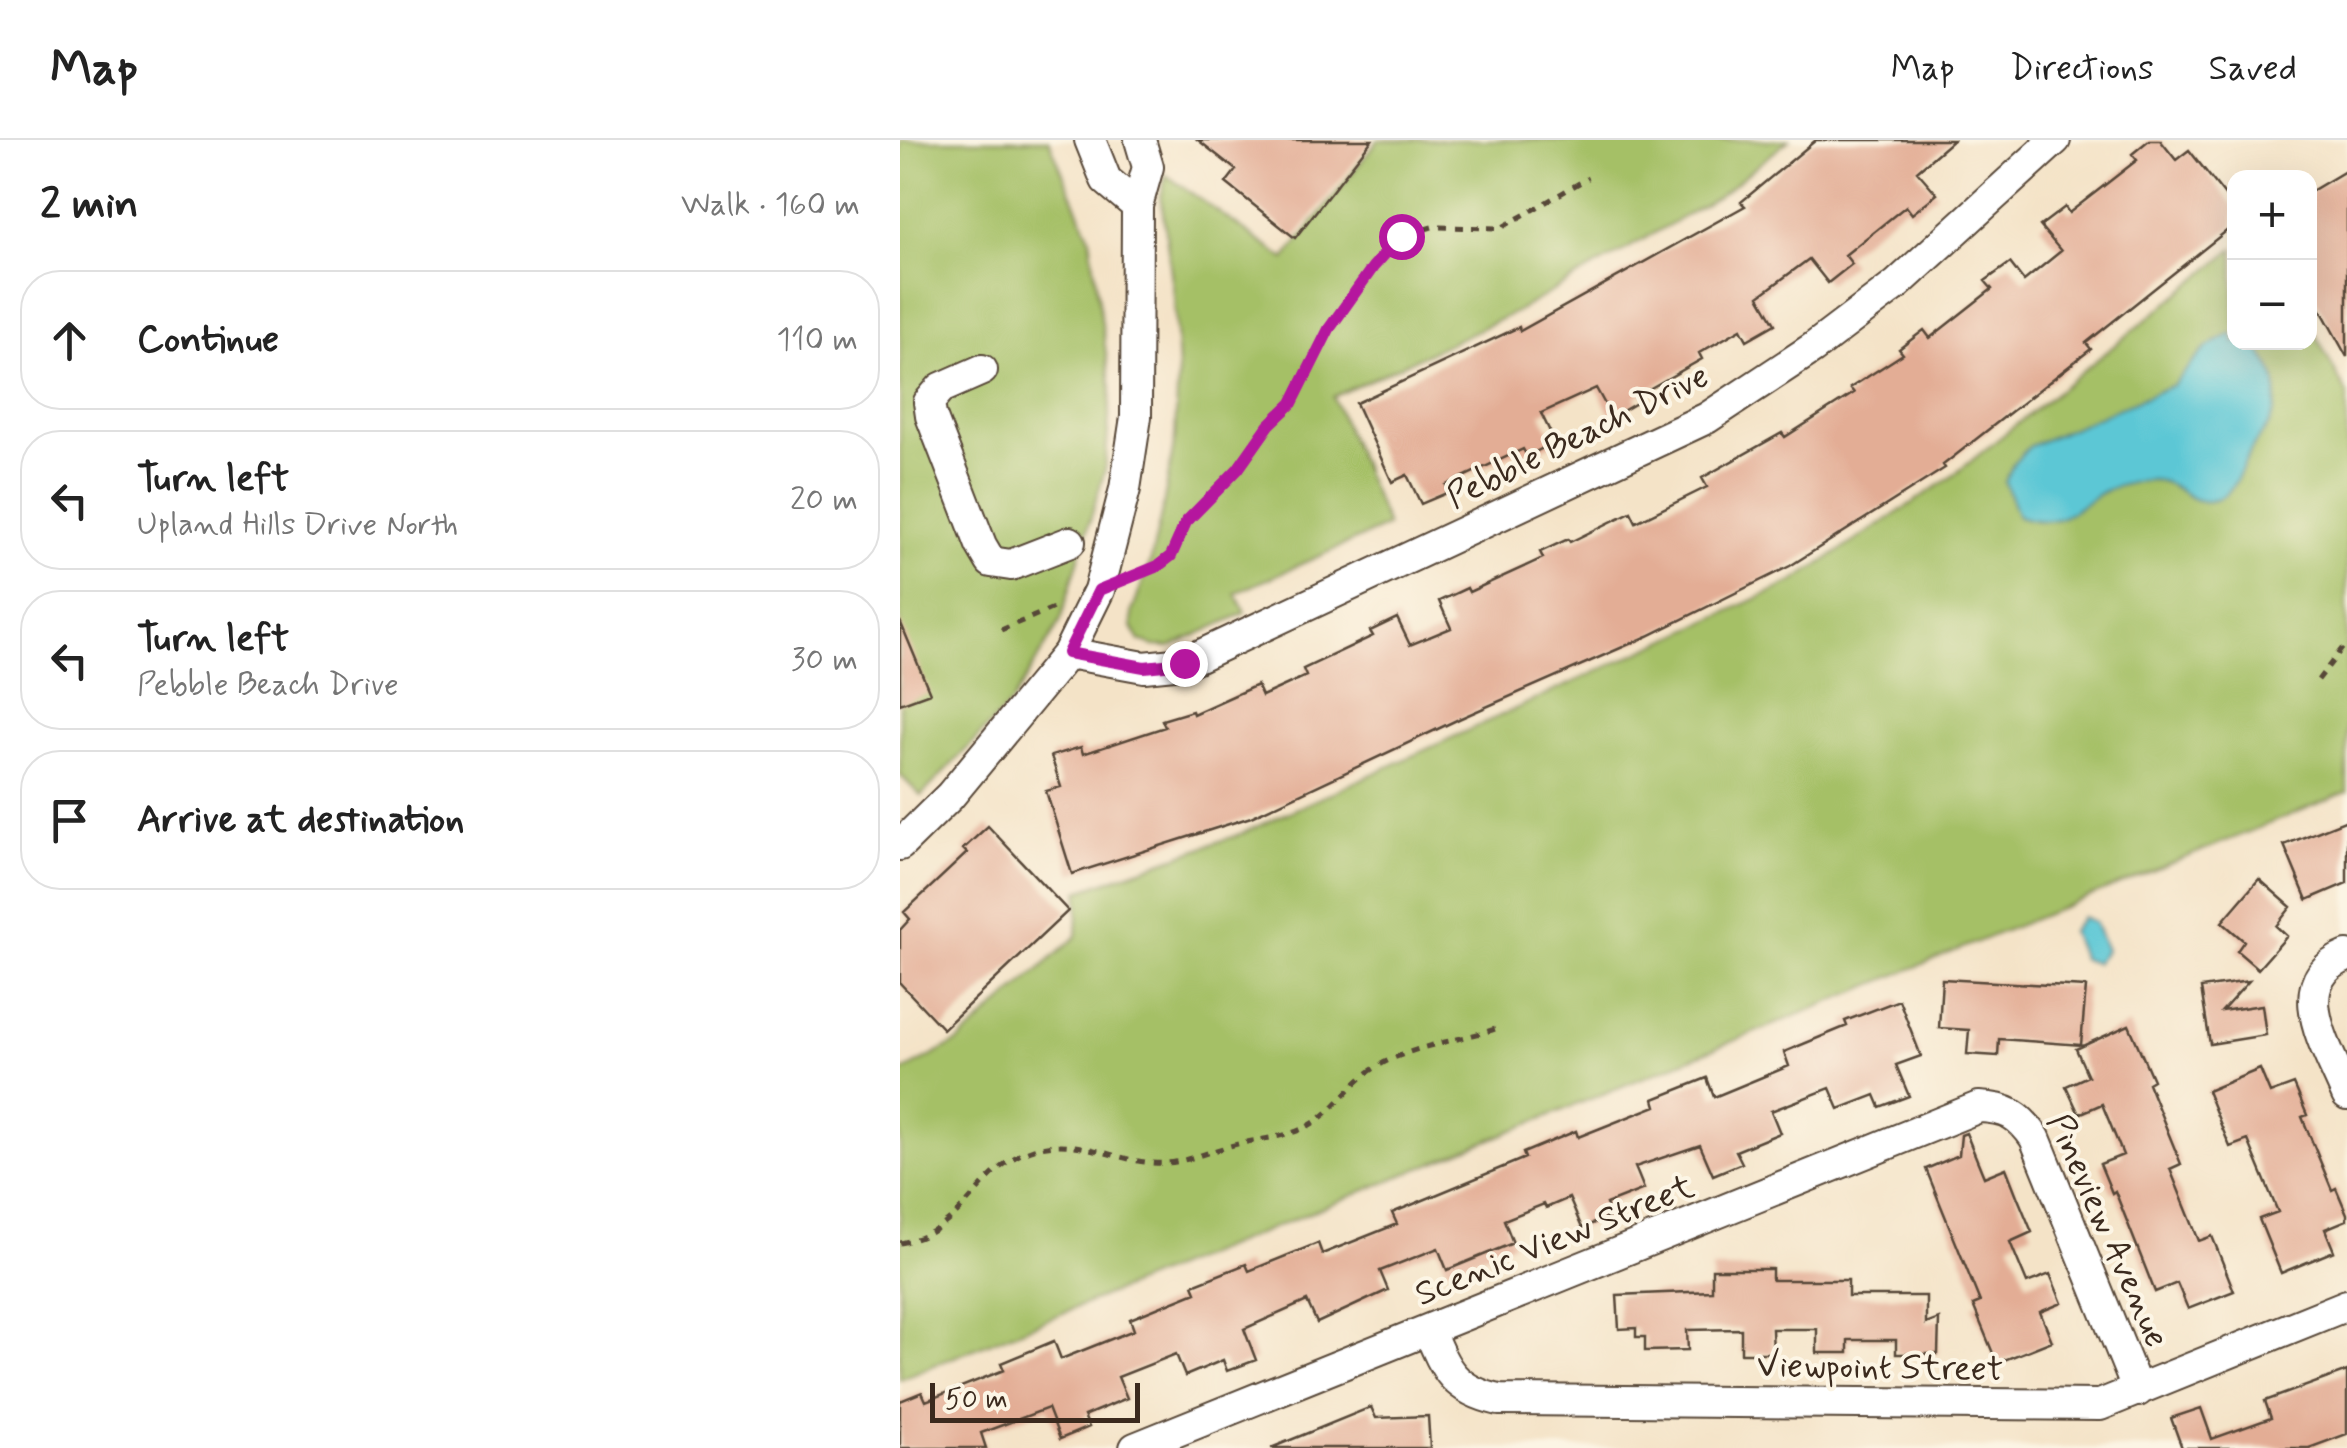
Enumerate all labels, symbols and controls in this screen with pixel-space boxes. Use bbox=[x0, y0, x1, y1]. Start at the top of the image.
text: Map bbox=[50, 38, 138, 101]
text: Map bbox=[1891, 46, 1955, 92]
text: Directions bbox=[2010, 46, 2154, 92]
text: Saved bbox=[2209, 46, 2297, 92]
map controls bbox=[2227, 170, 2317, 350]
button: + bbox=[2227, 170, 2317, 260]
text: 2 min bbox=[40, 178, 139, 233]
text: Walk · 160 m bbox=[681, 184, 860, 226]
route start bbox=[1379, 214, 1425, 260]
button: − bbox=[2227, 260, 2317, 350]
icon: ahead bbox=[42, 313, 97, 368]
text: Continue bbox=[137, 316, 279, 365]
text: 110 m bbox=[777, 319, 858, 361]
street label: Pebble Beach Drive bbox=[1439, 353, 1717, 520]
text: Turn left bbox=[137, 455, 289, 504]
icon: left bbox=[42, 473, 97, 528]
text: 20 m bbox=[790, 479, 858, 521]
text: Upland Hills Drive North bbox=[137, 504, 458, 546]
text: Turn left bbox=[137, 615, 289, 664]
icon: left bbox=[42, 633, 97, 688]
text: 30 m bbox=[791, 639, 858, 681]
route end bbox=[1162, 641, 1208, 687]
text: Pebble Beach Drive bbox=[137, 664, 399, 706]
icon: arrive bbox=[42, 793, 97, 848]
text: Arrive at destination bbox=[137, 796, 464, 845]
street label: Pineview Avenue bbox=[2035, 1107, 2179, 1355]
street label: Scenic View Street bbox=[1409, 1164, 1701, 1318]
street label: Viewpoint Street bbox=[1756, 1343, 2004, 1393]
scale bar bbox=[930, 1378, 1140, 1422]
text: 50 m bbox=[945, 1382, 1008, 1419]

